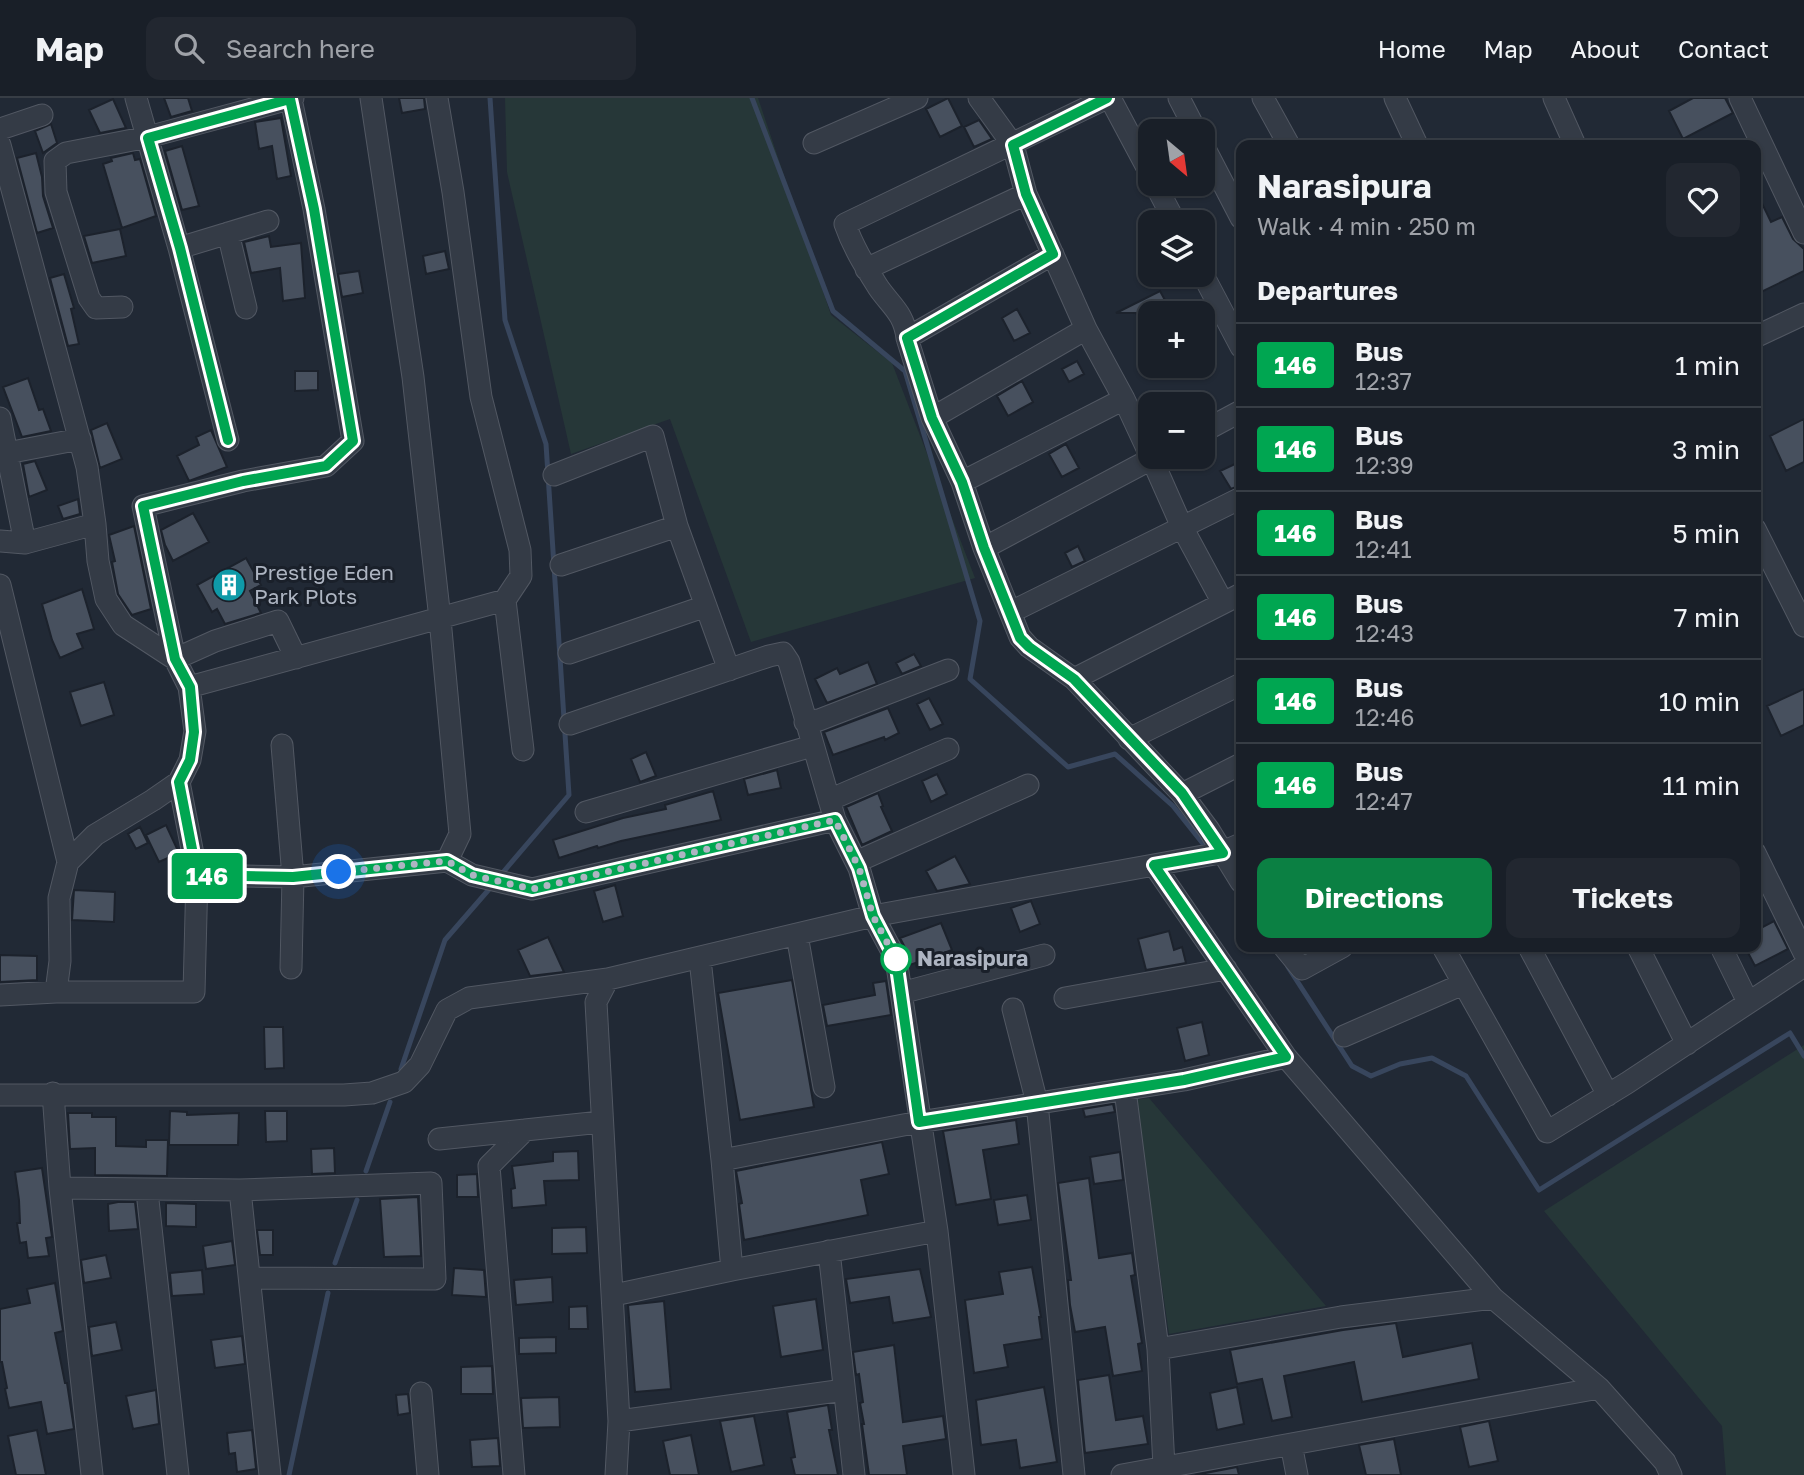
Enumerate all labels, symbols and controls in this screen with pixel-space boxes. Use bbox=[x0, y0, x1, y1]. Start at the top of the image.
search box bbox=[146, 17, 636, 80]
text: Map bbox=[35, 29, 104, 68]
icon: search bbox=[170, 29, 208, 67]
text: Search here bbox=[226, 33, 375, 64]
text: Home bbox=[1378, 34, 1446, 63]
text: Map bbox=[1484, 34, 1533, 63]
text: About bbox=[1571, 34, 1640, 63]
text: Contact bbox=[1678, 34, 1769, 63]
north arrow bbox=[1138, 119, 1214, 196]
map controls bbox=[1138, 119, 1215, 469]
button: heart bbox=[1666, 163, 1740, 237]
text: Narasipura bbox=[1257, 166, 1432, 205]
button: layers bbox=[1138, 210, 1215, 287]
text: Walk · 4 min · 250 m bbox=[1257, 212, 1476, 240]
text: Departures bbox=[1257, 275, 1398, 306]
button: + bbox=[1138, 301, 1215, 378]
text: Bus bbox=[1355, 336, 1403, 367]
text: 146 bbox=[1274, 350, 1317, 379]
text: 1 min bbox=[1675, 350, 1740, 381]
text: 12:37 bbox=[1355, 367, 1412, 395]
button: − bbox=[1138, 392, 1215, 469]
text: Bus bbox=[1355, 420, 1403, 451]
text: 146 bbox=[1274, 434, 1317, 463]
text: 3 min bbox=[1672, 434, 1740, 465]
text: 12:39 bbox=[1355, 451, 1414, 479]
text: Bus bbox=[1355, 504, 1403, 535]
text: 146 bbox=[1274, 518, 1317, 547]
text: 5 min bbox=[1672, 518, 1740, 549]
text: 12:41 bbox=[1355, 535, 1412, 563]
place label: Prestige Eden Park Plots bbox=[254, 559, 394, 609]
building icon: Prestige Eden Park Plots bbox=[210, 566, 248, 604]
text: Bus bbox=[1355, 588, 1403, 619]
text: 146 bbox=[1274, 602, 1317, 631]
text: 7 min bbox=[1674, 602, 1740, 633]
text: 12:43 bbox=[1355, 619, 1414, 647]
text: Bus bbox=[1355, 672, 1403, 703]
text: 146 bbox=[1274, 686, 1317, 715]
text: 10 min bbox=[1659, 686, 1740, 717]
text: 12:46 bbox=[1355, 703, 1414, 731]
text: Bus bbox=[1355, 756, 1403, 787]
text: 146 bbox=[1274, 770, 1317, 799]
text: 11 min bbox=[1662, 770, 1740, 801]
text: 12:47 bbox=[1355, 787, 1413, 815]
line badge: 146 bbox=[167, 853, 247, 899]
your location bbox=[321, 854, 356, 889]
button: Directions bbox=[1257, 858, 1492, 938]
button: Tickets bbox=[1506, 858, 1740, 938]
text: 146 bbox=[186, 861, 228, 890]
marker: Narasipura bbox=[881, 944, 911, 974]
place label: Narasipura bbox=[917, 945, 1028, 971]

